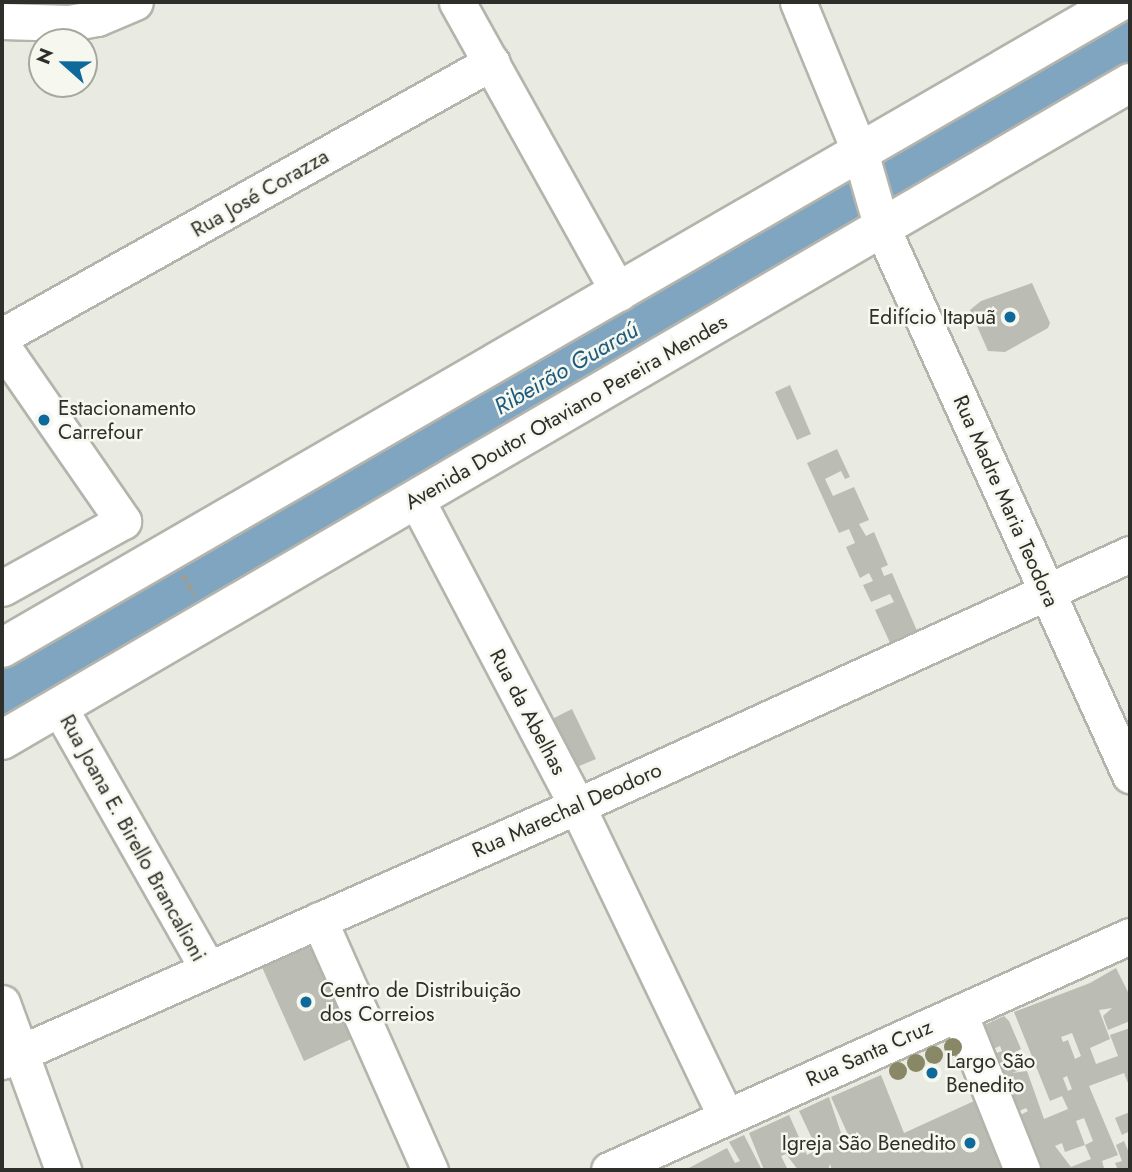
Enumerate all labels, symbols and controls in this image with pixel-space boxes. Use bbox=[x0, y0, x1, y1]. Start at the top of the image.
north arrow bbox=[28, 28, 98, 98]
text: N bbox=[29, 44, 60, 68]
street label: Rua José Corazza bbox=[187, 143, 333, 243]
place label: Edifício Itapuã bbox=[869, 304, 996, 330]
street label: Avenida Doutor Otaviano Pereira Mendes bbox=[400, 309, 732, 515]
marker: Edifício Itapuã bbox=[1002, 309, 1018, 325]
water label: Ribeirão Guaraú bbox=[489, 316, 643, 420]
street label: Rua Madre Maria Teodora bbox=[948, 391, 1064, 611]
place label: Estacionamento Carrefour bbox=[58, 395, 196, 445]
marker: Estacionamento Carrefour bbox=[36, 412, 52, 428]
street label: Rua da Abelhas bbox=[484, 645, 572, 779]
street label: Rua Joana E. Birello Brancalioni bbox=[55, 710, 211, 966]
street label: Rua Marechal Deodoro bbox=[468, 757, 666, 863]
place label: Centro de Distribuição dos Correios bbox=[320, 977, 521, 1027]
marker: Centro de Distribuição dos Correios bbox=[298, 994, 314, 1010]
street label: Rua Santa Cruz bbox=[802, 1014, 936, 1092]
place label: Largo São Benedito bbox=[946, 1048, 1035, 1098]
marker: Largo São Benedito bbox=[924, 1065, 940, 1081]
place label: Igreja São Benedito bbox=[782, 1130, 956, 1156]
marker: Igreja São Benedito bbox=[962, 1135, 978, 1151]

